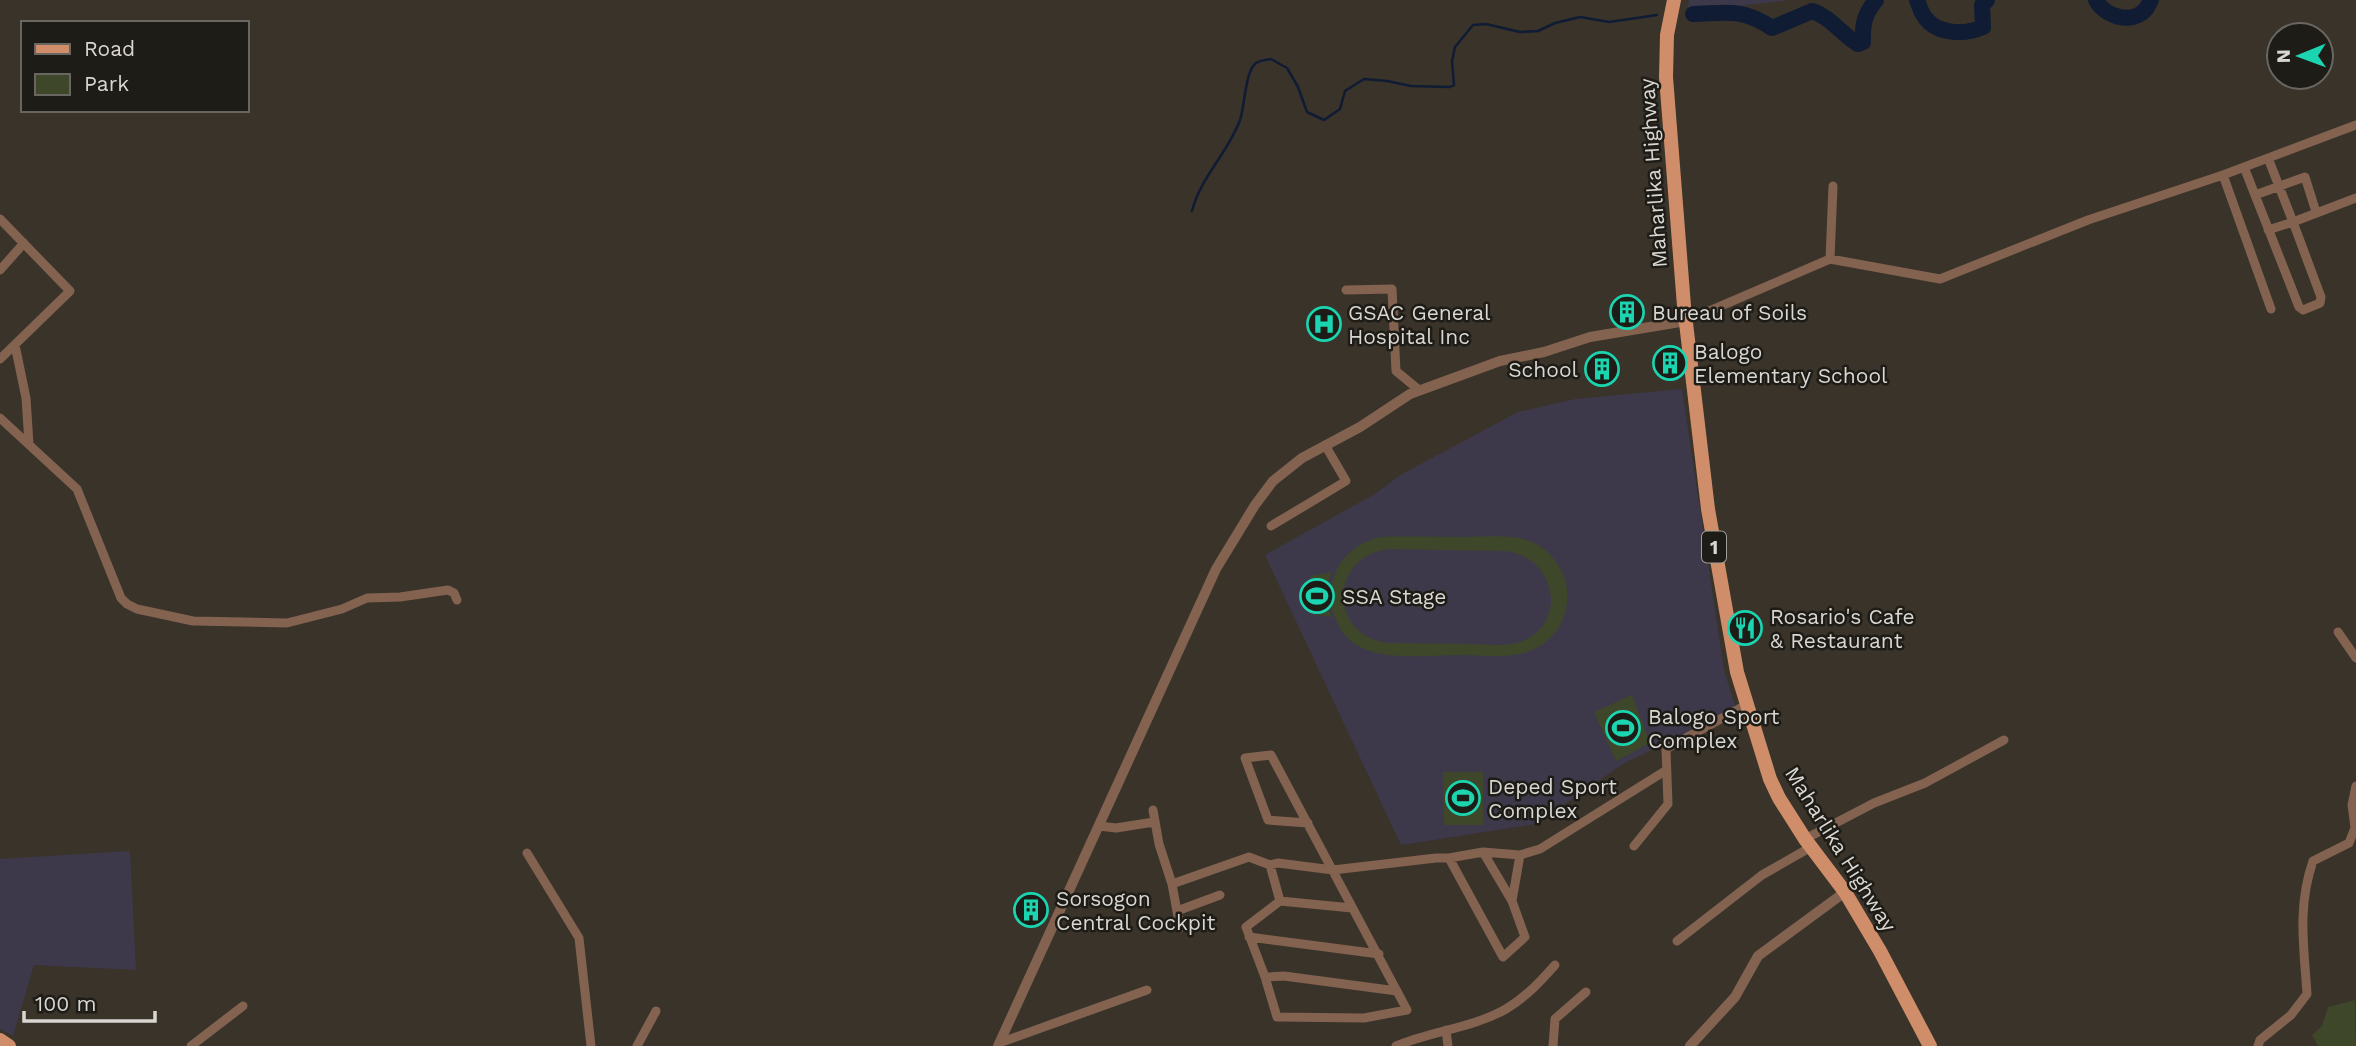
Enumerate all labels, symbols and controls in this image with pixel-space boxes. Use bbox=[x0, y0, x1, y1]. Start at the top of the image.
legend bbox=[21, 21, 248, 112]
north arrow bbox=[2265, 21, 2335, 91]
text: Road bbox=[84, 36, 135, 61]
text: N bbox=[2272, 49, 2295, 64]
text: Park bbox=[84, 71, 129, 96]
street label: Maharlika Highway bbox=[1634, 77, 1672, 269]
building icon: Bureau of Soils bbox=[1608, 293, 1646, 331]
place label: GSAC General Hospital Inc bbox=[1348, 300, 1491, 349]
place label: Bureau of Soils bbox=[1652, 300, 1807, 325]
hospital icon: GSAC General Hospital Inc bbox=[1305, 305, 1343, 343]
place label: Balogo Elementary School bbox=[1694, 339, 1888, 388]
building icon: Balogo Elementary School bbox=[1651, 344, 1689, 382]
building icon: School bbox=[1583, 350, 1621, 388]
place label: School bbox=[1508, 357, 1579, 382]
road number: 1 bbox=[1702, 532, 1726, 562]
sports icon: SSA Stage bbox=[1298, 577, 1336, 615]
place label: SSA Stage bbox=[1342, 584, 1446, 609]
place label: Rosario's Cafe & Restaurant bbox=[1770, 604, 1915, 653]
restaurant icon: Rosario's Cafe & Restaurant bbox=[1726, 609, 1764, 647]
place label: Balogo Sport Complex bbox=[1648, 704, 1780, 753]
sports icon: Balogo Sport Complex bbox=[1604, 709, 1642, 747]
street label: Maharlika Highway bbox=[1780, 762, 1902, 936]
place label: Deped Sport Complex bbox=[1488, 774, 1617, 823]
sports icon: Deped Sport Complex bbox=[1444, 779, 1482, 817]
place label: Sorsogon Central Cockpit bbox=[1056, 886, 1216, 935]
building icon: Sorsogon Central Cockpit bbox=[1012, 891, 1050, 929]
scale bar bbox=[24, 979, 156, 1023]
text: 100 m bbox=[35, 991, 97, 1016]

